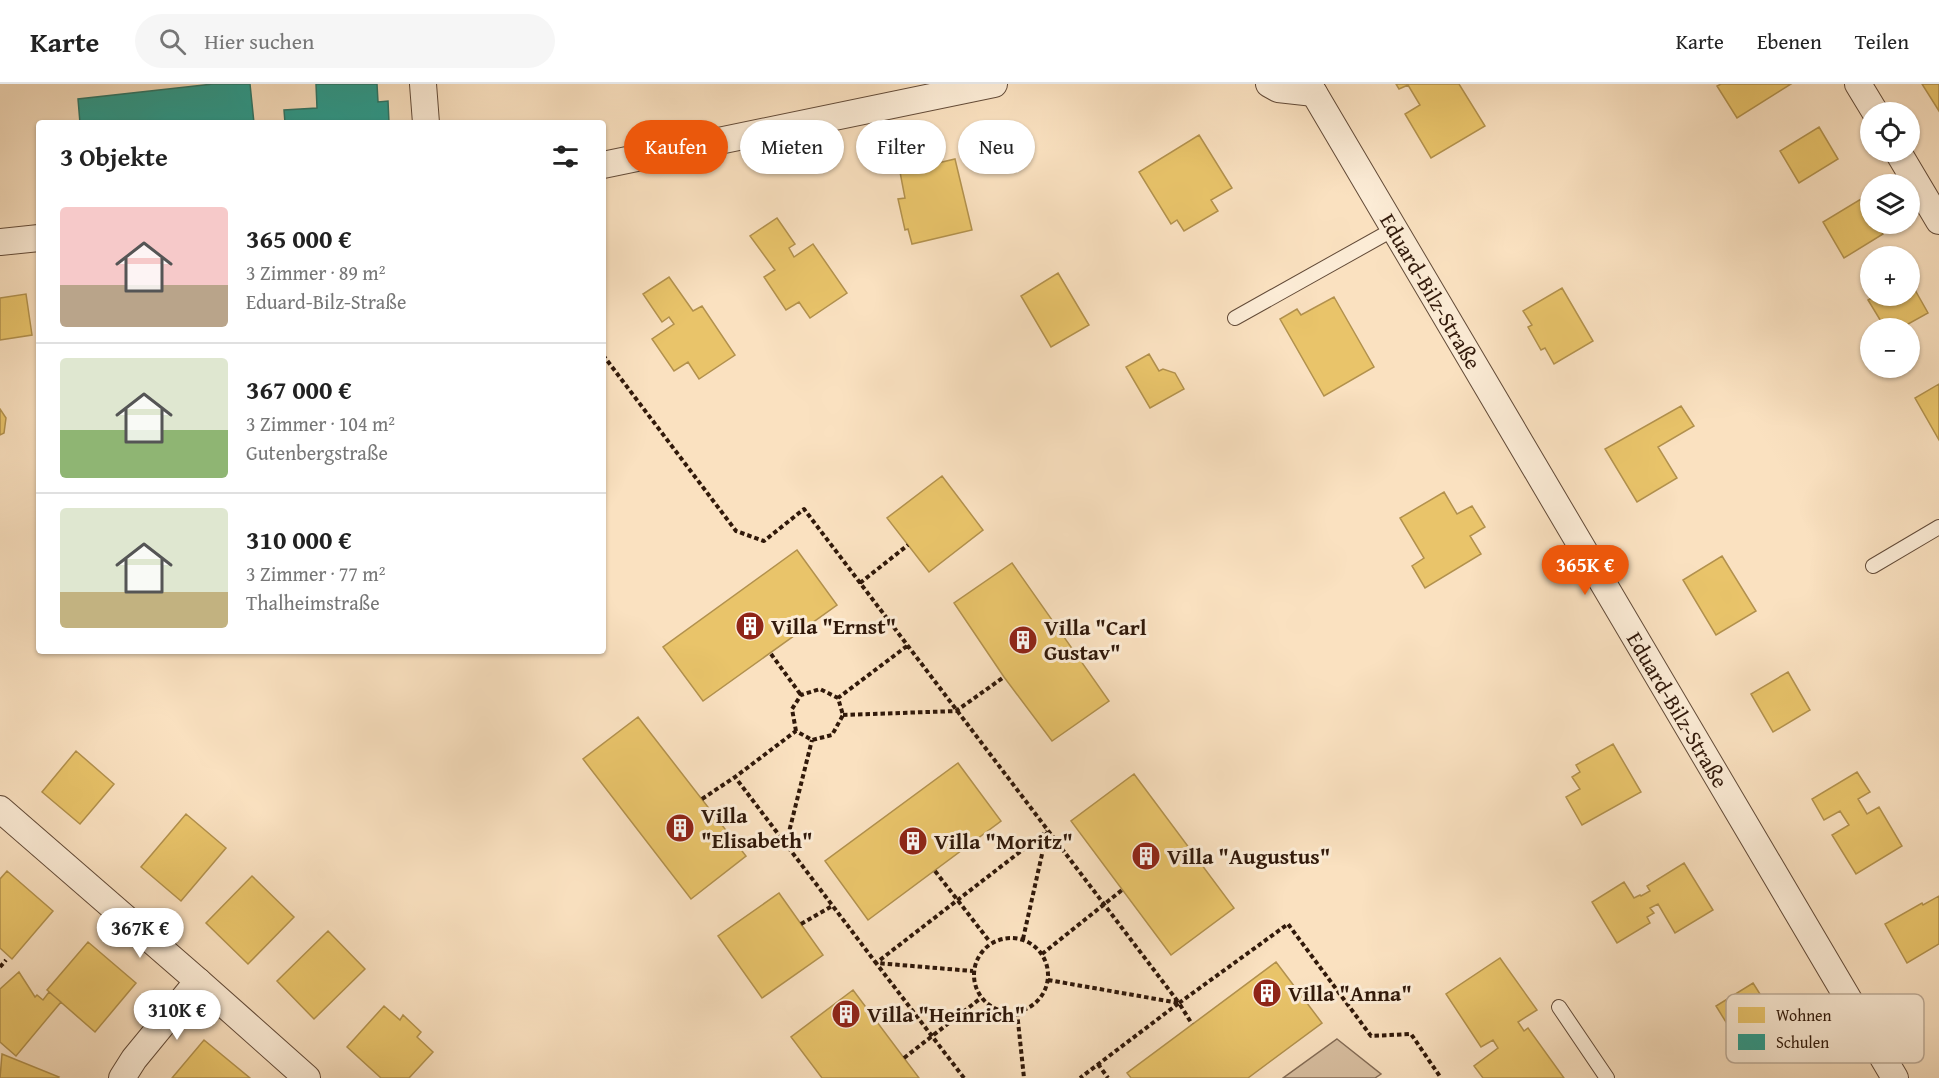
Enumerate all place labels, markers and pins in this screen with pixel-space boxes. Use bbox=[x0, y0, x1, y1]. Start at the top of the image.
pin: 365K € bbox=[1536, 545, 1634, 596]
building icon: Villa "Ernst" bbox=[734, 610, 766, 642]
place label: Villa "Ernst" bbox=[771, 610, 896, 642]
place label: Villa "Carl Gustav" bbox=[1044, 611, 1147, 668]
building icon: Villa "Carl Gustav" bbox=[1007, 624, 1039, 656]
place label: Villa "Elisabeth" bbox=[701, 799, 813, 856]
building icon: Villa "Elisabeth" bbox=[664, 812, 696, 844]
building icon: Villa "Moritz" bbox=[897, 825, 929, 857]
place label: Villa "Moritz" bbox=[934, 825, 1073, 857]
building icon: Villa "Augustus" bbox=[1130, 840, 1162, 872]
place label: Villa "Augustus" bbox=[1167, 840, 1330, 872]
pin: 367K € bbox=[91, 908, 189, 959]
building icon: Villa "Anna" bbox=[1251, 977, 1283, 1009]
place label: Villa "Anna" bbox=[1288, 977, 1412, 1009]
pin: 310K € bbox=[128, 990, 226, 1041]
building icon: Villa "Heinrich" bbox=[830, 998, 862, 1030]
place label: Villa "Heinrich" bbox=[867, 998, 1025, 1030]

